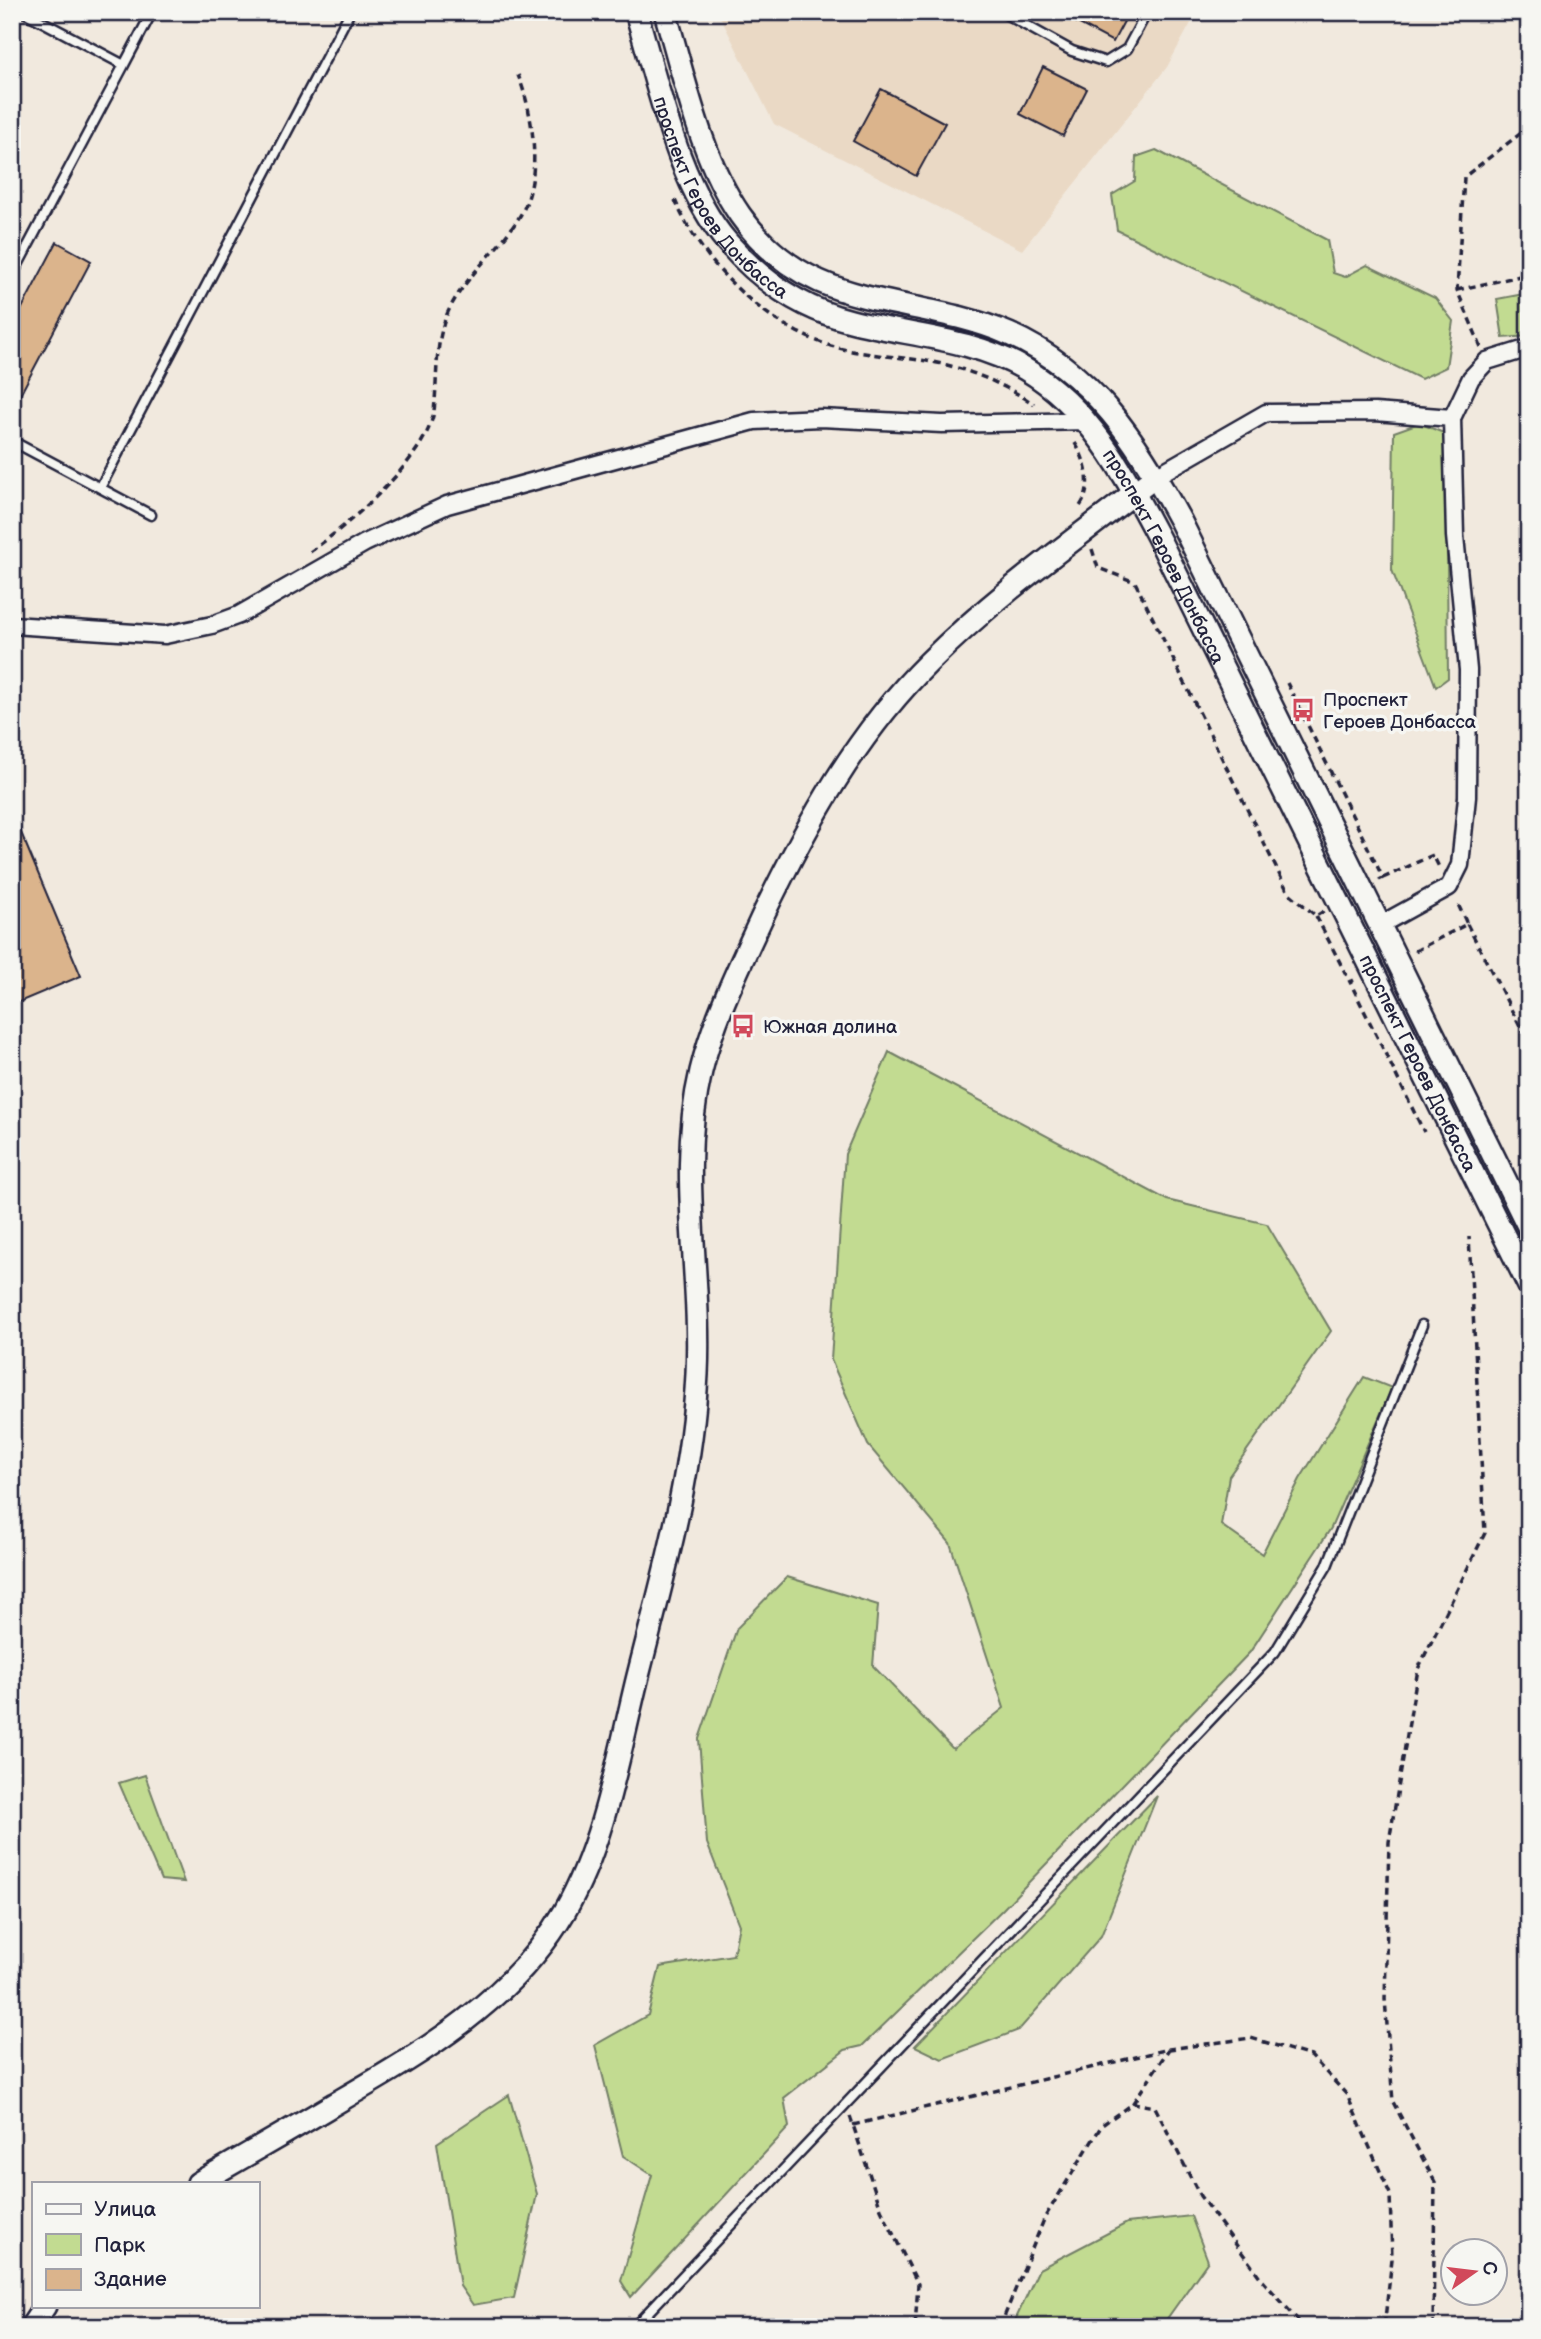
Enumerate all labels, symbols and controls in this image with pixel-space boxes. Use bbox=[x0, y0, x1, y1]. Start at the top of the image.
street label: проспект Героев Донбасса bbox=[648, 94, 792, 304]
street label: проспект Героев Донбасса bbox=[1097, 445, 1229, 668]
place label: Проспект Героев Донбасса bbox=[1323, 689, 1476, 734]
bus stop icon: Проспект Героев Донбасса bbox=[1289, 696, 1317, 724]
street label: проспект Героев Донбасса bbox=[1354, 951, 1481, 1176]
bus stop icon: Южная долина bbox=[729, 1012, 757, 1040]
place label: Южная долина bbox=[763, 1016, 897, 1039]
legend bbox=[32, 2182, 259, 2308]
text: Улица bbox=[94, 2197, 157, 2222]
text: Парк bbox=[94, 2233, 145, 2258]
north arrow bbox=[1440, 2238, 1510, 2308]
text: С bbox=[1476, 2259, 1502, 2277]
text: Здание bbox=[94, 2267, 167, 2292]

